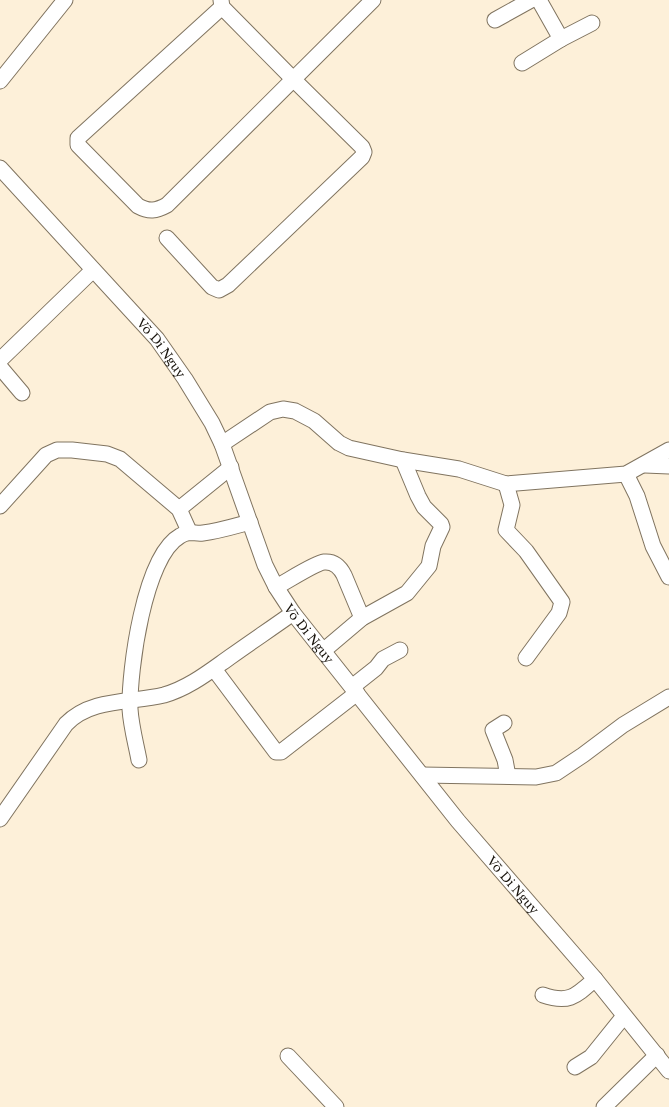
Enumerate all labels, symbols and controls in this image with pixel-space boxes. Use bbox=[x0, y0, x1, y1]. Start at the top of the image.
street label: Võ Di Nguy bbox=[133, 314, 189, 381]
street label: Võ Di Nguy bbox=[281, 600, 337, 666]
street label: Võ Di Nguy bbox=[484, 852, 543, 917]

